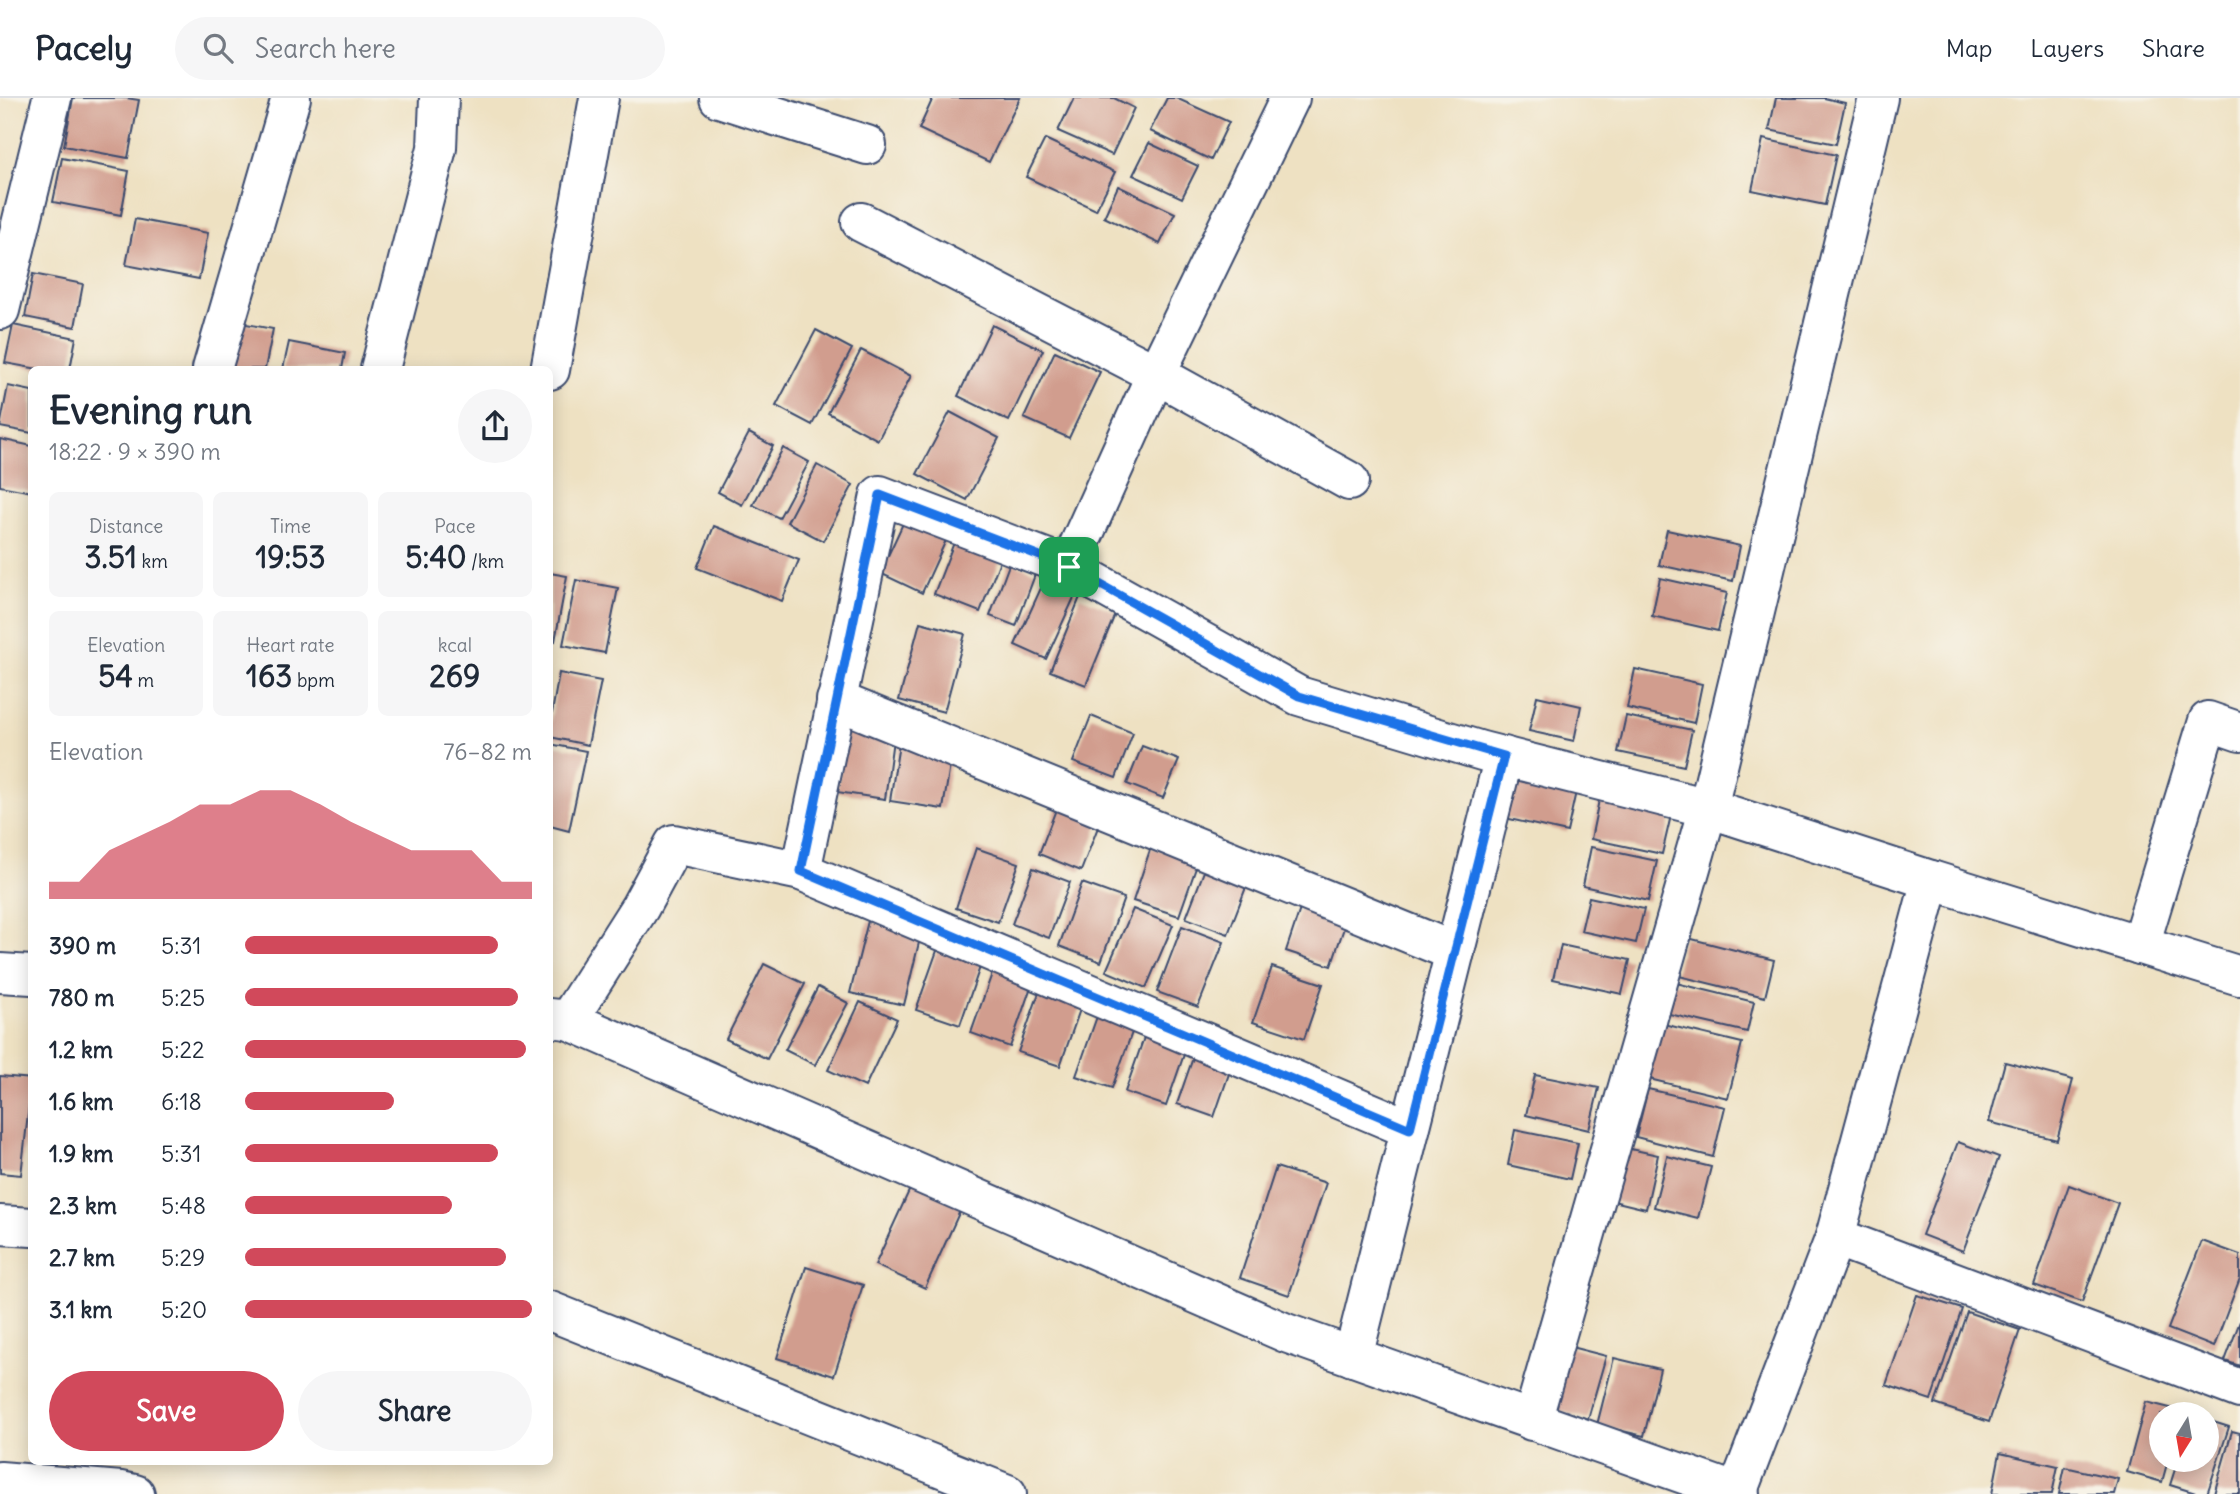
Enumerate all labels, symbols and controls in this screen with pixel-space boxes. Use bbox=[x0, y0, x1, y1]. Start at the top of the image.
search box bbox=[175, 17, 665, 80]
text: Pacely bbox=[35, 27, 133, 69]
icon: search bbox=[199, 29, 237, 67]
text: Search here bbox=[255, 32, 396, 65]
text: Map bbox=[1946, 33, 1992, 63]
text: Layers bbox=[2030, 33, 2104, 63]
text: Share bbox=[2142, 33, 2205, 63]
text: Evening run bbox=[49, 387, 252, 434]
button: share bbox=[458, 389, 532, 463]
text: 18:22 · 9 × 390 m bbox=[49, 437, 221, 466]
text: Distance bbox=[89, 514, 163, 538]
text: Time bbox=[270, 514, 311, 538]
text: Pace bbox=[434, 514, 475, 538]
pin bbox=[1039, 537, 1099, 597]
text: 3.51 bbox=[85, 538, 137, 576]
text: 19:53 bbox=[255, 538, 326, 576]
text: 5:40 bbox=[405, 538, 466, 576]
icon: arrive bbox=[1050, 548, 1088, 586]
text: km bbox=[137, 549, 168, 573]
text: /km bbox=[466, 549, 504, 573]
text: Elevation bbox=[87, 633, 165, 657]
text: Heart rate bbox=[246, 633, 335, 657]
text: kcal bbox=[438, 633, 472, 657]
text: 54 bbox=[98, 657, 133, 695]
text: 163 bbox=[246, 657, 292, 695]
text: 269 bbox=[429, 657, 480, 695]
text: m bbox=[133, 668, 154, 692]
text: bpm bbox=[292, 668, 335, 692]
text: Elevation bbox=[49, 737, 143, 766]
text: 76–82 m bbox=[443, 737, 532, 766]
text: 390 m bbox=[49, 931, 116, 960]
text: 5:31 bbox=[161, 931, 201, 960]
text: 780 m bbox=[49, 983, 114, 1012]
text: 5:25 bbox=[161, 983, 205, 1012]
text: 1.2 km bbox=[49, 1035, 113, 1064]
text: 5:22 bbox=[161, 1035, 205, 1064]
text: 1.6 km bbox=[49, 1087, 114, 1116]
text: 6:18 bbox=[161, 1087, 202, 1116]
text: 1.9 km bbox=[49, 1139, 114, 1168]
text: 5:31 bbox=[161, 1139, 201, 1168]
text: 2.3 km bbox=[49, 1191, 117, 1220]
text: 5:48 bbox=[161, 1191, 206, 1220]
text: 2.7 km bbox=[49, 1243, 115, 1272]
text: 5:29 bbox=[161, 1243, 205, 1272]
text: 3.1 km bbox=[49, 1295, 112, 1324]
text: 5:20 bbox=[161, 1295, 207, 1324]
button: Save bbox=[49, 1371, 284, 1451]
button: Share bbox=[298, 1371, 532, 1451]
north arrow bbox=[2149, 1402, 2219, 1472]
map controls bbox=[2149, 1402, 2219, 1472]

